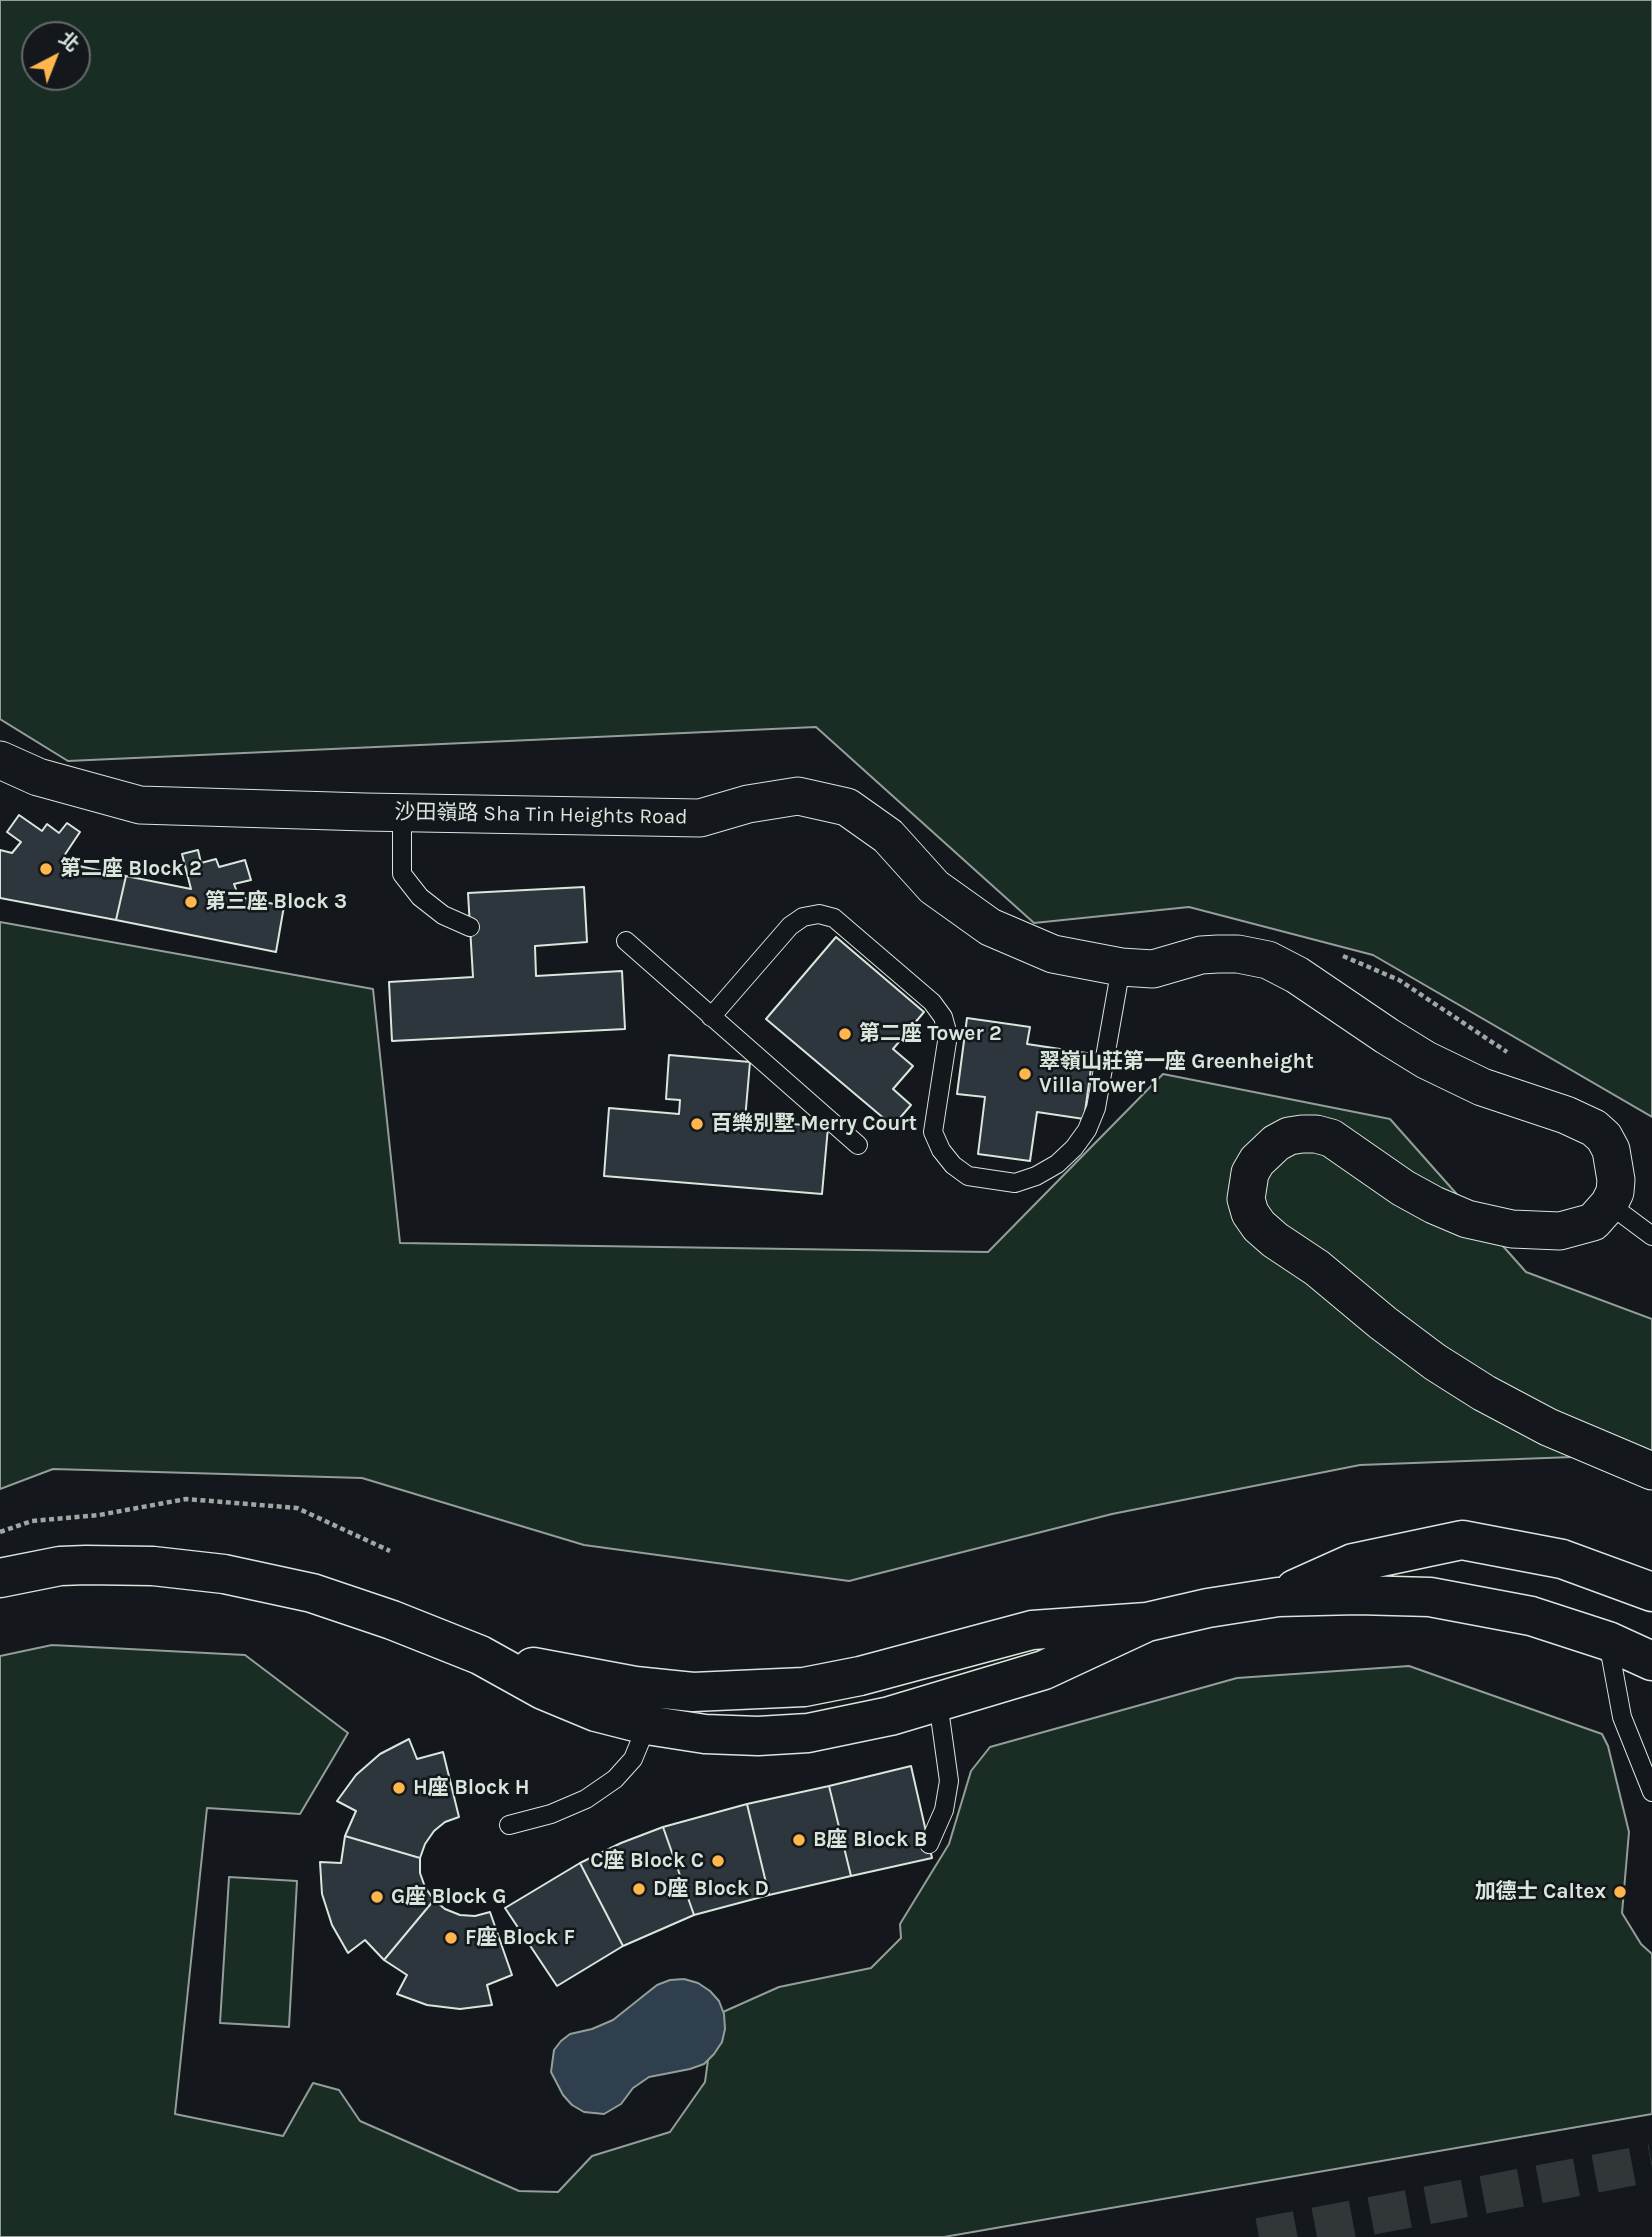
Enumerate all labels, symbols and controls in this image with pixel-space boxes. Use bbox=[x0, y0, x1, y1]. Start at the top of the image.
north arrow bbox=[21, 21, 91, 91]
text: 北 bbox=[54, 27, 83, 56]
street label: 沙田嶺路 Sha Tin Heights Road bbox=[394, 800, 688, 830]
place label: 第二座 Block 2 bbox=[60, 856, 202, 882]
marker: 第二座 Block 2 bbox=[38, 861, 54, 877]
place label: 第三座 Block 3 bbox=[205, 889, 347, 915]
marker: 第三座 Block 3 bbox=[183, 894, 199, 910]
place label: 第二座 Tower 2 bbox=[859, 1021, 1002, 1047]
marker: 第二座 Tower 2 bbox=[837, 1026, 853, 1042]
place label: 翠嶺山莊第一座 Greenheight Villa Tower 1 bbox=[1039, 1049, 1314, 1099]
marker: 翠嶺山莊第一座 Greenheight Villa Tower 1 bbox=[1017, 1066, 1033, 1082]
place label: 百樂別墅 Merry Court bbox=[711, 1111, 917, 1137]
marker: 百樂別墅 Merry Court bbox=[689, 1116, 705, 1132]
place label: H座 Block H bbox=[413, 1775, 530, 1801]
marker: H座 Block H bbox=[391, 1780, 407, 1796]
place label: B座 Block B bbox=[813, 1827, 927, 1853]
marker: B座 Block B bbox=[791, 1832, 807, 1848]
place label: C座 Block C bbox=[590, 1848, 704, 1874]
marker: C座 Block C bbox=[710, 1853, 726, 1869]
place label: D座 Block D bbox=[653, 1876, 769, 1902]
place label: 加德士 Caltex bbox=[1475, 1879, 1606, 1905]
marker: D座 Block D bbox=[631, 1881, 647, 1897]
place label: G座 Block G bbox=[391, 1884, 506, 1910]
marker: 加德士 Caltex bbox=[1612, 1884, 1628, 1900]
marker: G座 Block G bbox=[369, 1889, 385, 1905]
place label: F座 Block F bbox=[465, 1925, 575, 1951]
marker: F座 Block F bbox=[443, 1930, 459, 1946]

